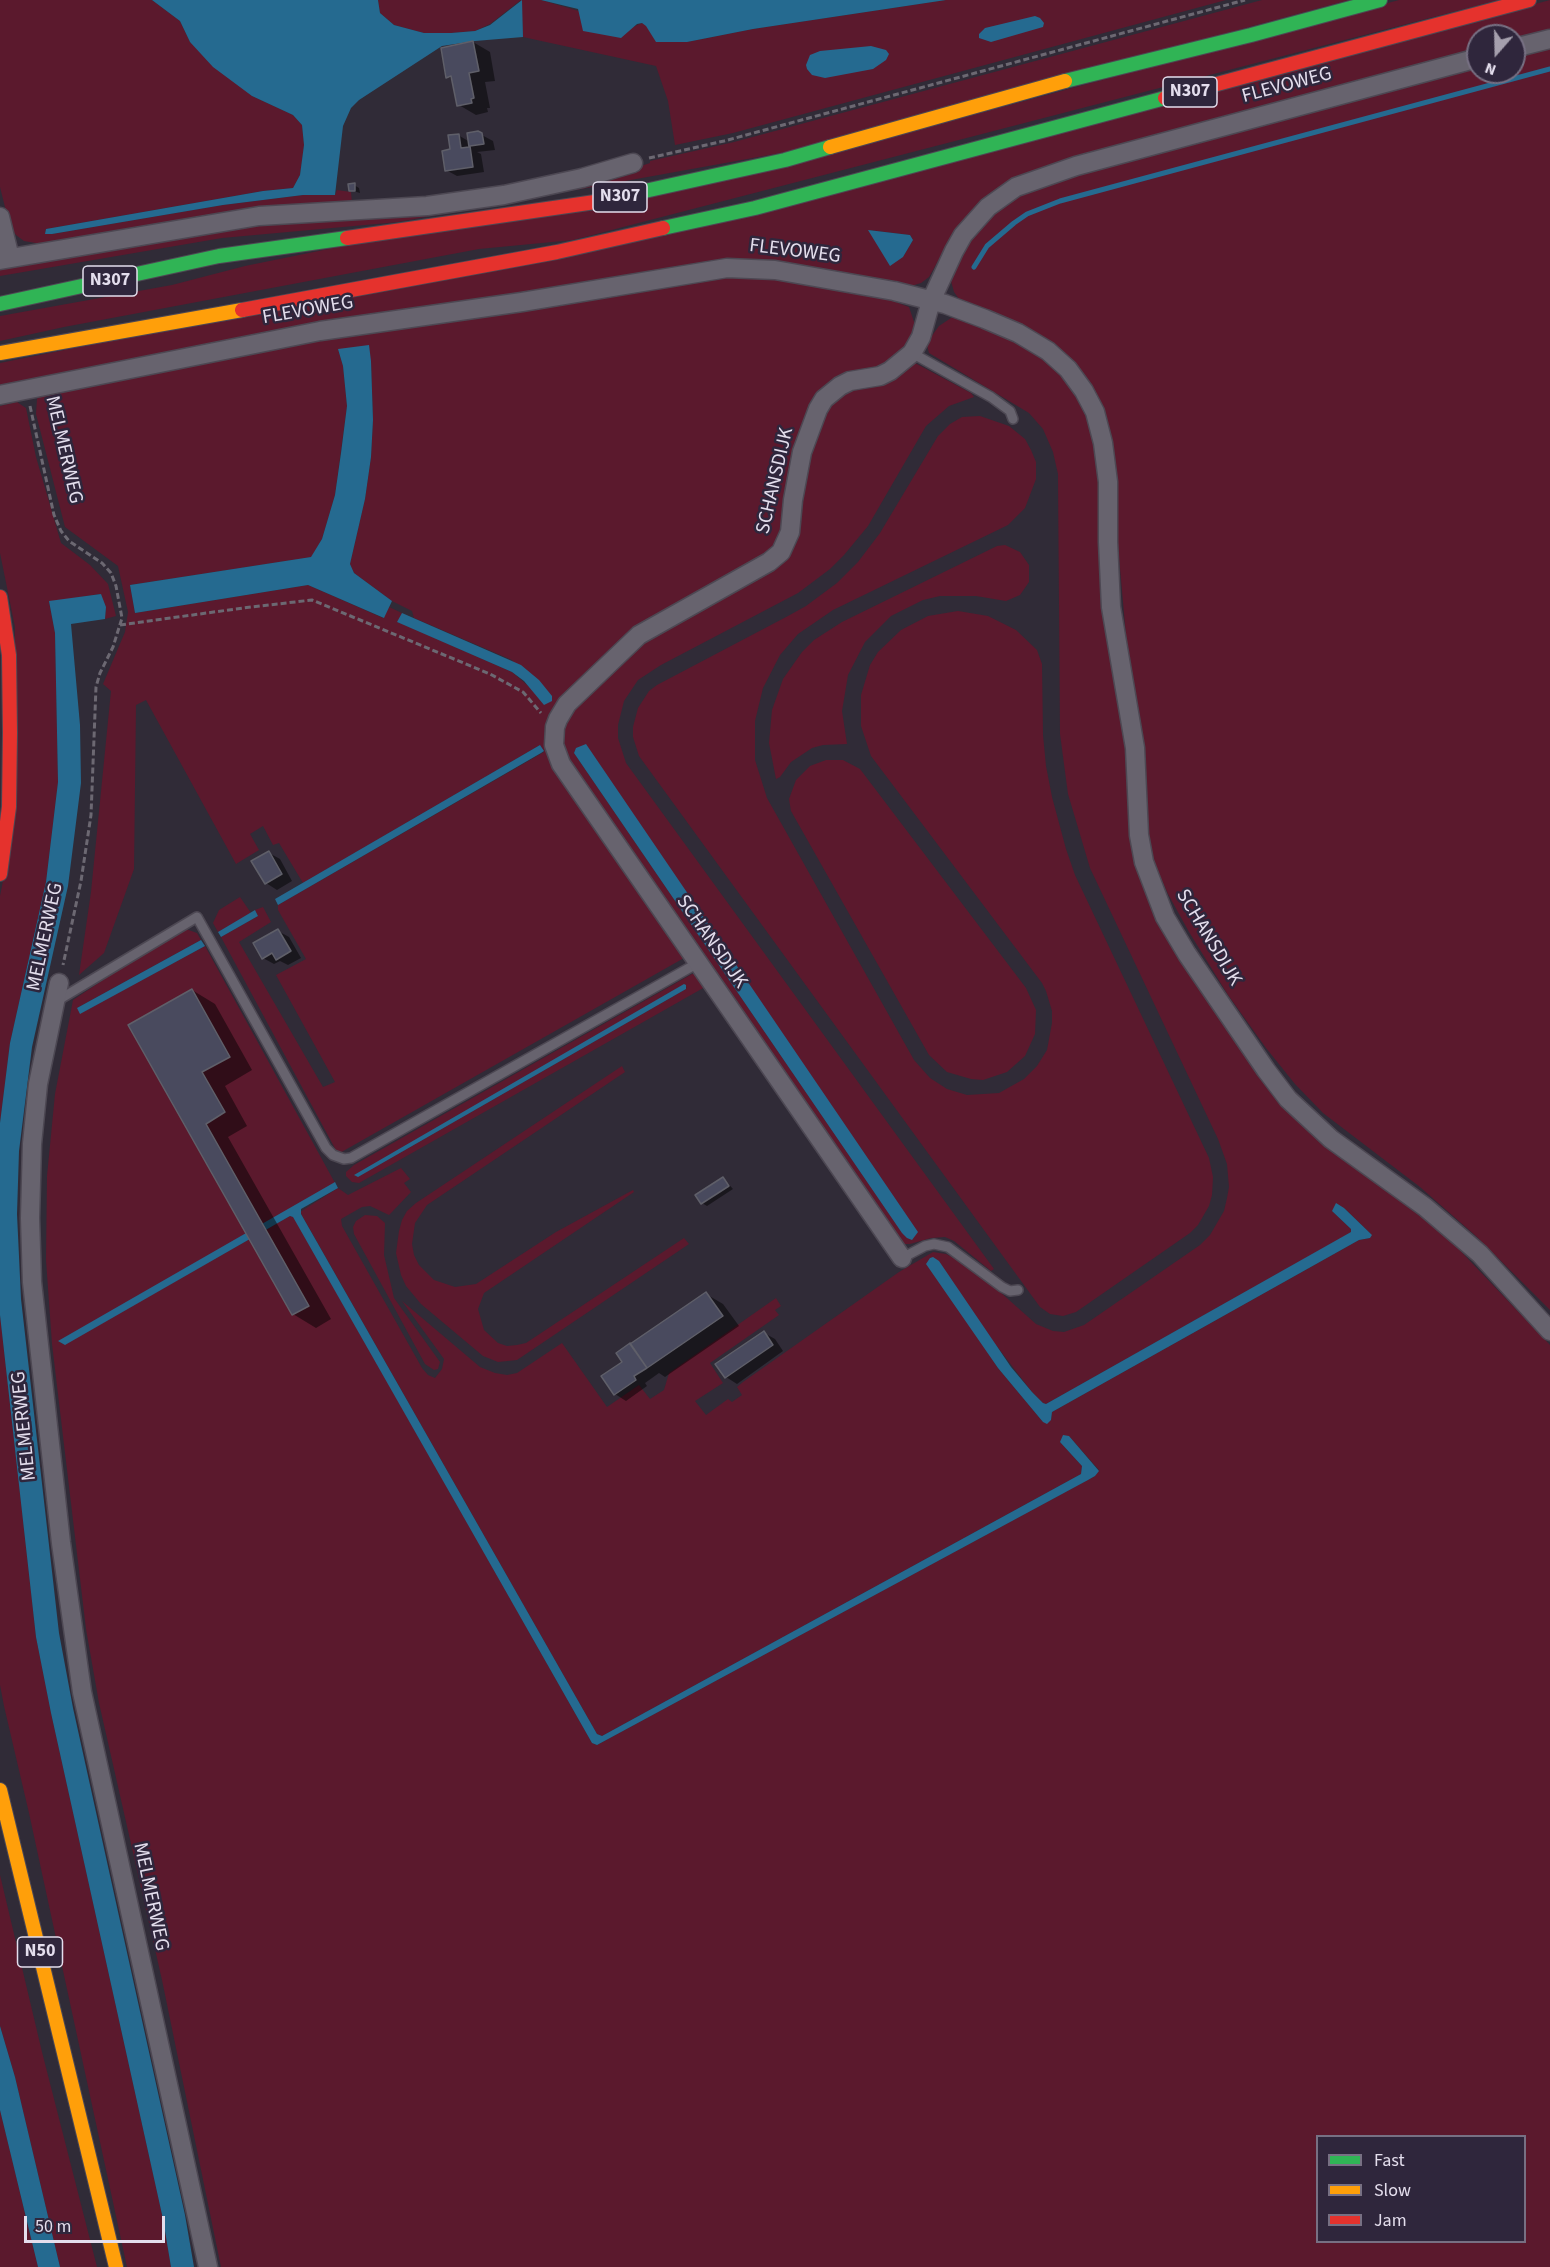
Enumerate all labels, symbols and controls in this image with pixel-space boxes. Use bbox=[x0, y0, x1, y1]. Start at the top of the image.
north arrow bbox=[1466, 24, 1526, 84]
text: N bbox=[1482, 57, 1499, 81]
street label: FLEVOWEG bbox=[1239, 63, 1335, 109]
road number: N307 bbox=[1163, 77, 1217, 107]
road number: N307 bbox=[593, 182, 647, 212]
street label: FLEVOWEG bbox=[748, 234, 842, 270]
road number: N307 bbox=[83, 266, 137, 296]
street label: FLEVOWEG bbox=[261, 291, 355, 331]
street label: MELMERWEG bbox=[39, 394, 87, 506]
street label: SCHANSDIJK bbox=[752, 426, 800, 536]
street label: MELMERWEG bbox=[23, 881, 69, 993]
street label: SCHANSDIJK bbox=[1170, 885, 1246, 991]
street label: SCHANSDIJK bbox=[670, 891, 752, 993]
street label: MELMERWEG bbox=[7, 1370, 43, 1482]
street label: MELMERWEG bbox=[127, 1841, 173, 1953]
road number: N50 bbox=[18, 1937, 63, 1967]
legend bbox=[1316, 2135, 1526, 2243]
text: Fast bbox=[1374, 2148, 1405, 2173]
text: Slow bbox=[1374, 2178, 1411, 2203]
scale bar bbox=[27, 2204, 168, 2242]
text: Jam bbox=[1374, 2208, 1407, 2233]
text: 50 m bbox=[35, 2214, 71, 2239]

